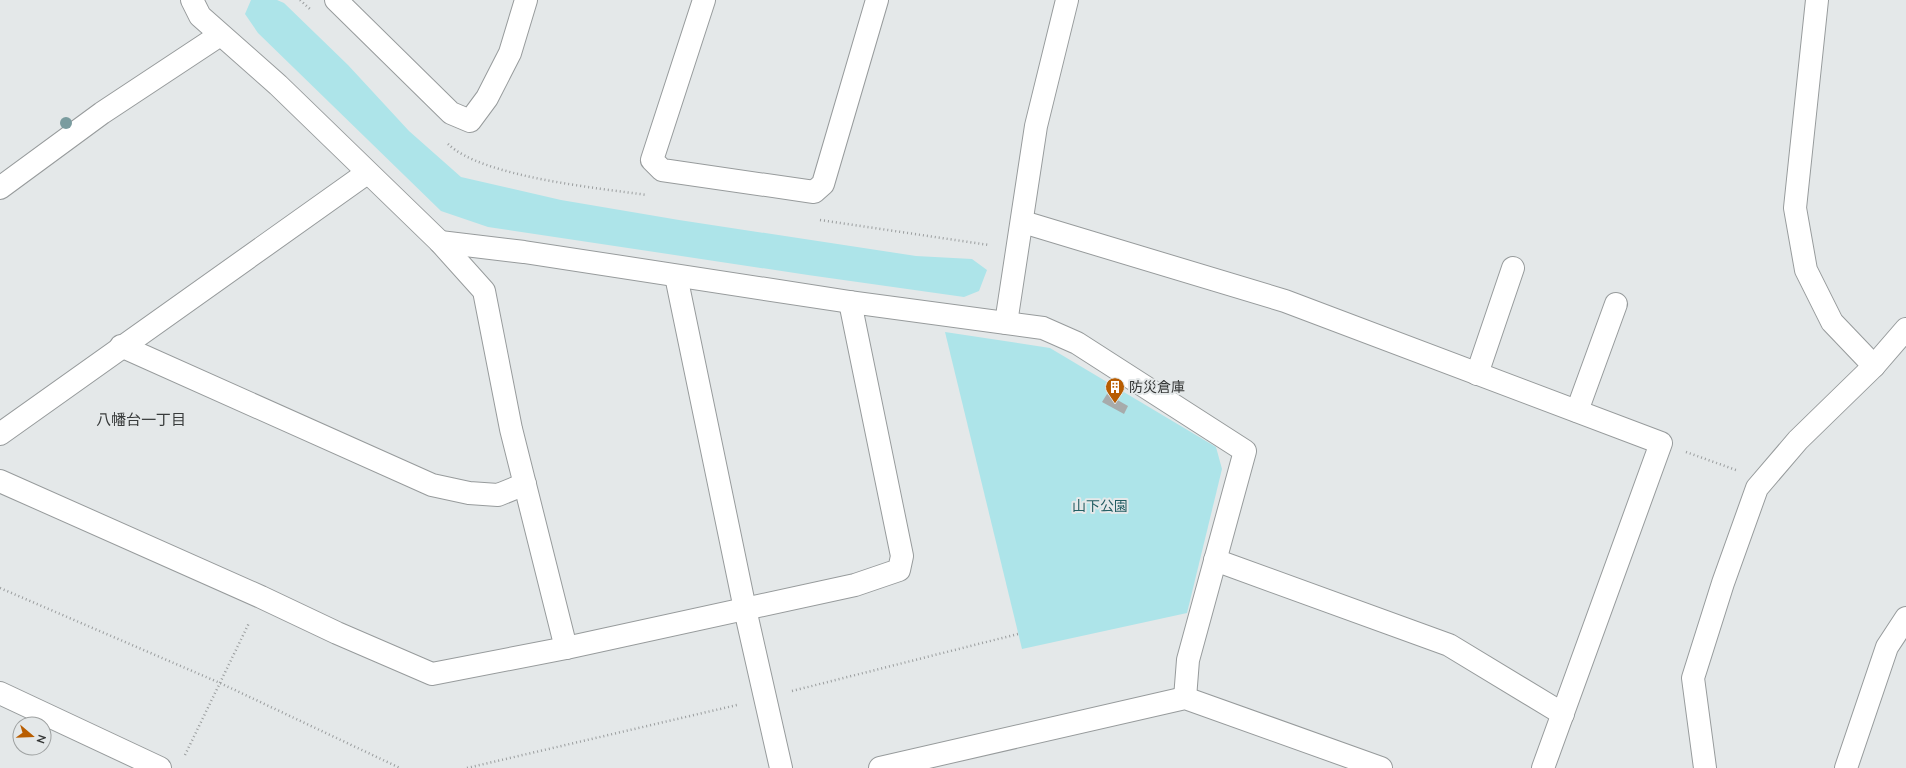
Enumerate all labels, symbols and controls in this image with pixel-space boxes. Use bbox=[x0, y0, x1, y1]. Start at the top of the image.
building icon: 防災倉庫 bbox=[1104, 376, 1126, 404]
place label: 防災倉庫 bbox=[1129, 378, 1185, 397]
district label: 八幡台一丁目 bbox=[96, 410, 186, 430]
park label: 山下公園 bbox=[1072, 497, 1128, 516]
north arrow bbox=[12, 716, 52, 756]
text: N bbox=[33, 733, 49, 745]

